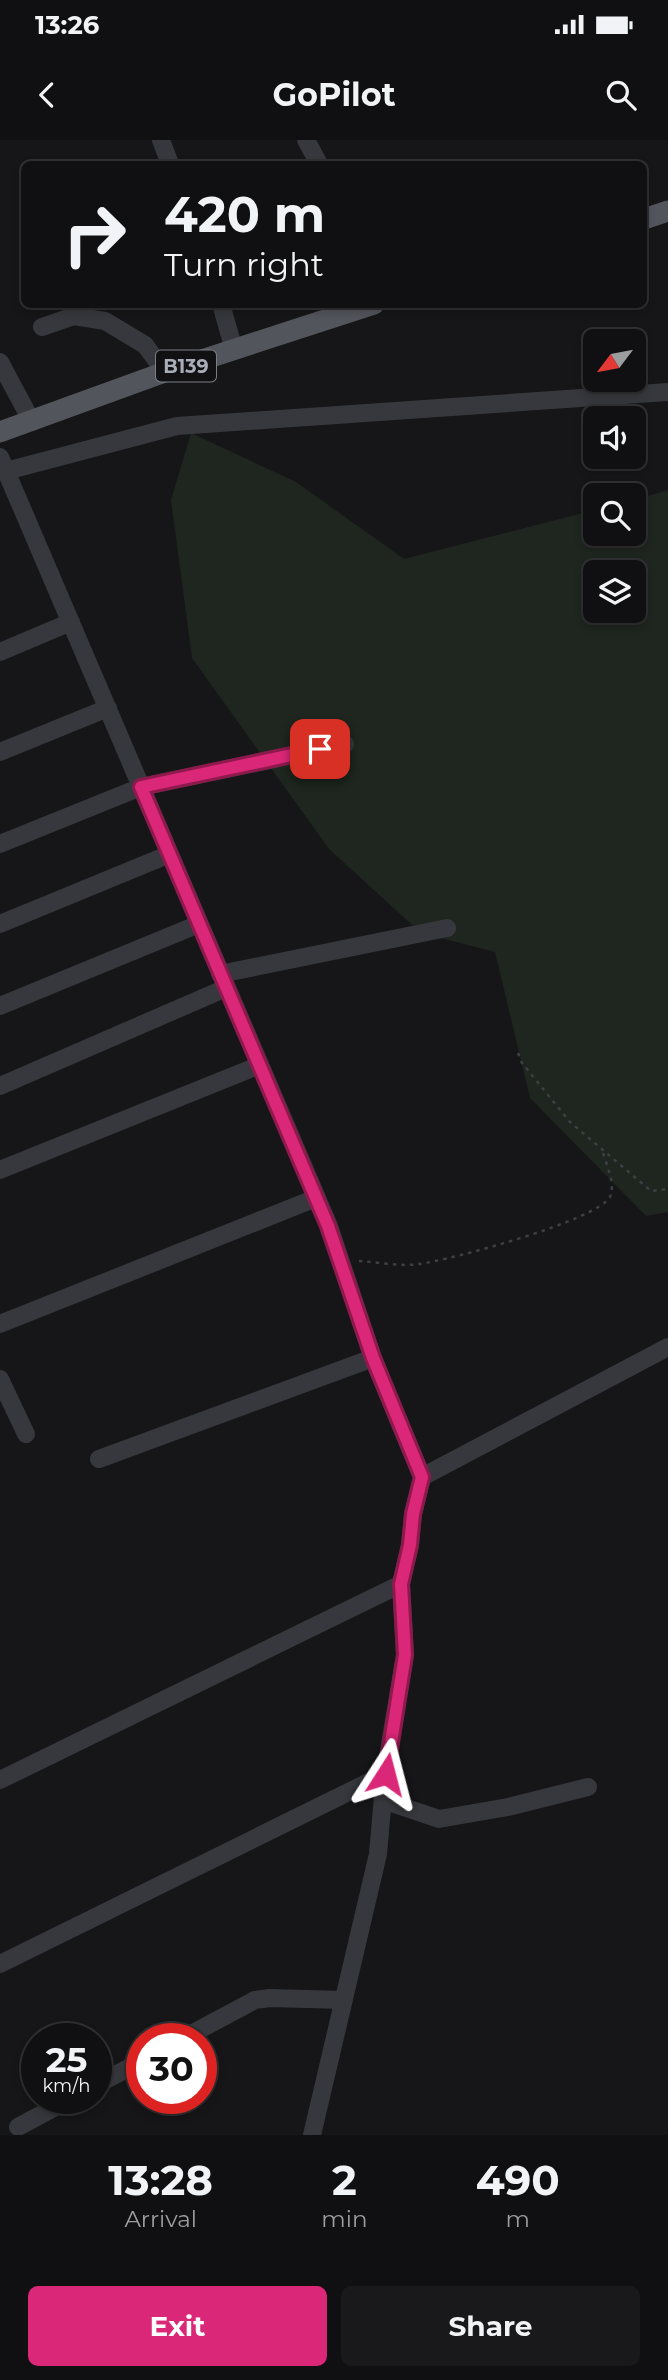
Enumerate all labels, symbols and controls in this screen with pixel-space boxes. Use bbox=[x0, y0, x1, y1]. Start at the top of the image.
text: 13:26 bbox=[35, 9, 99, 41]
text: GoPilot bbox=[272, 75, 396, 114]
icon: back bbox=[28, 76, 66, 114]
icon: search bbox=[602, 76, 640, 114]
text: 420 m bbox=[164, 185, 325, 244]
icon: right bbox=[49, 189, 140, 280]
text: Turn right bbox=[164, 245, 324, 284]
north arrow bbox=[583, 329, 646, 392]
map controls bbox=[583, 329, 646, 623]
road number: B139 bbox=[156, 350, 216, 382]
button: sound bbox=[583, 406, 646, 469]
button: search bbox=[583, 483, 646, 546]
button: layers bbox=[583, 560, 646, 623]
pin bbox=[290, 719, 350, 779]
icon: arrive bbox=[301, 730, 339, 768]
position arrow bbox=[349, 1737, 423, 1811]
speed limit sign: 30 bbox=[126, 2023, 217, 2114]
text: 25 bbox=[46, 2038, 87, 2081]
text: km/h bbox=[42, 2075, 91, 2097]
text: 13:28 bbox=[108, 2154, 213, 2206]
text: 2 bbox=[332, 2154, 357, 2206]
text: 490 bbox=[476, 2154, 560, 2206]
text: Arrival bbox=[124, 2205, 197, 2233]
text: min bbox=[321, 2205, 367, 2233]
text: m bbox=[506, 2205, 530, 2233]
button: Exit bbox=[28, 2286, 327, 2366]
button: Share bbox=[341, 2286, 640, 2366]

